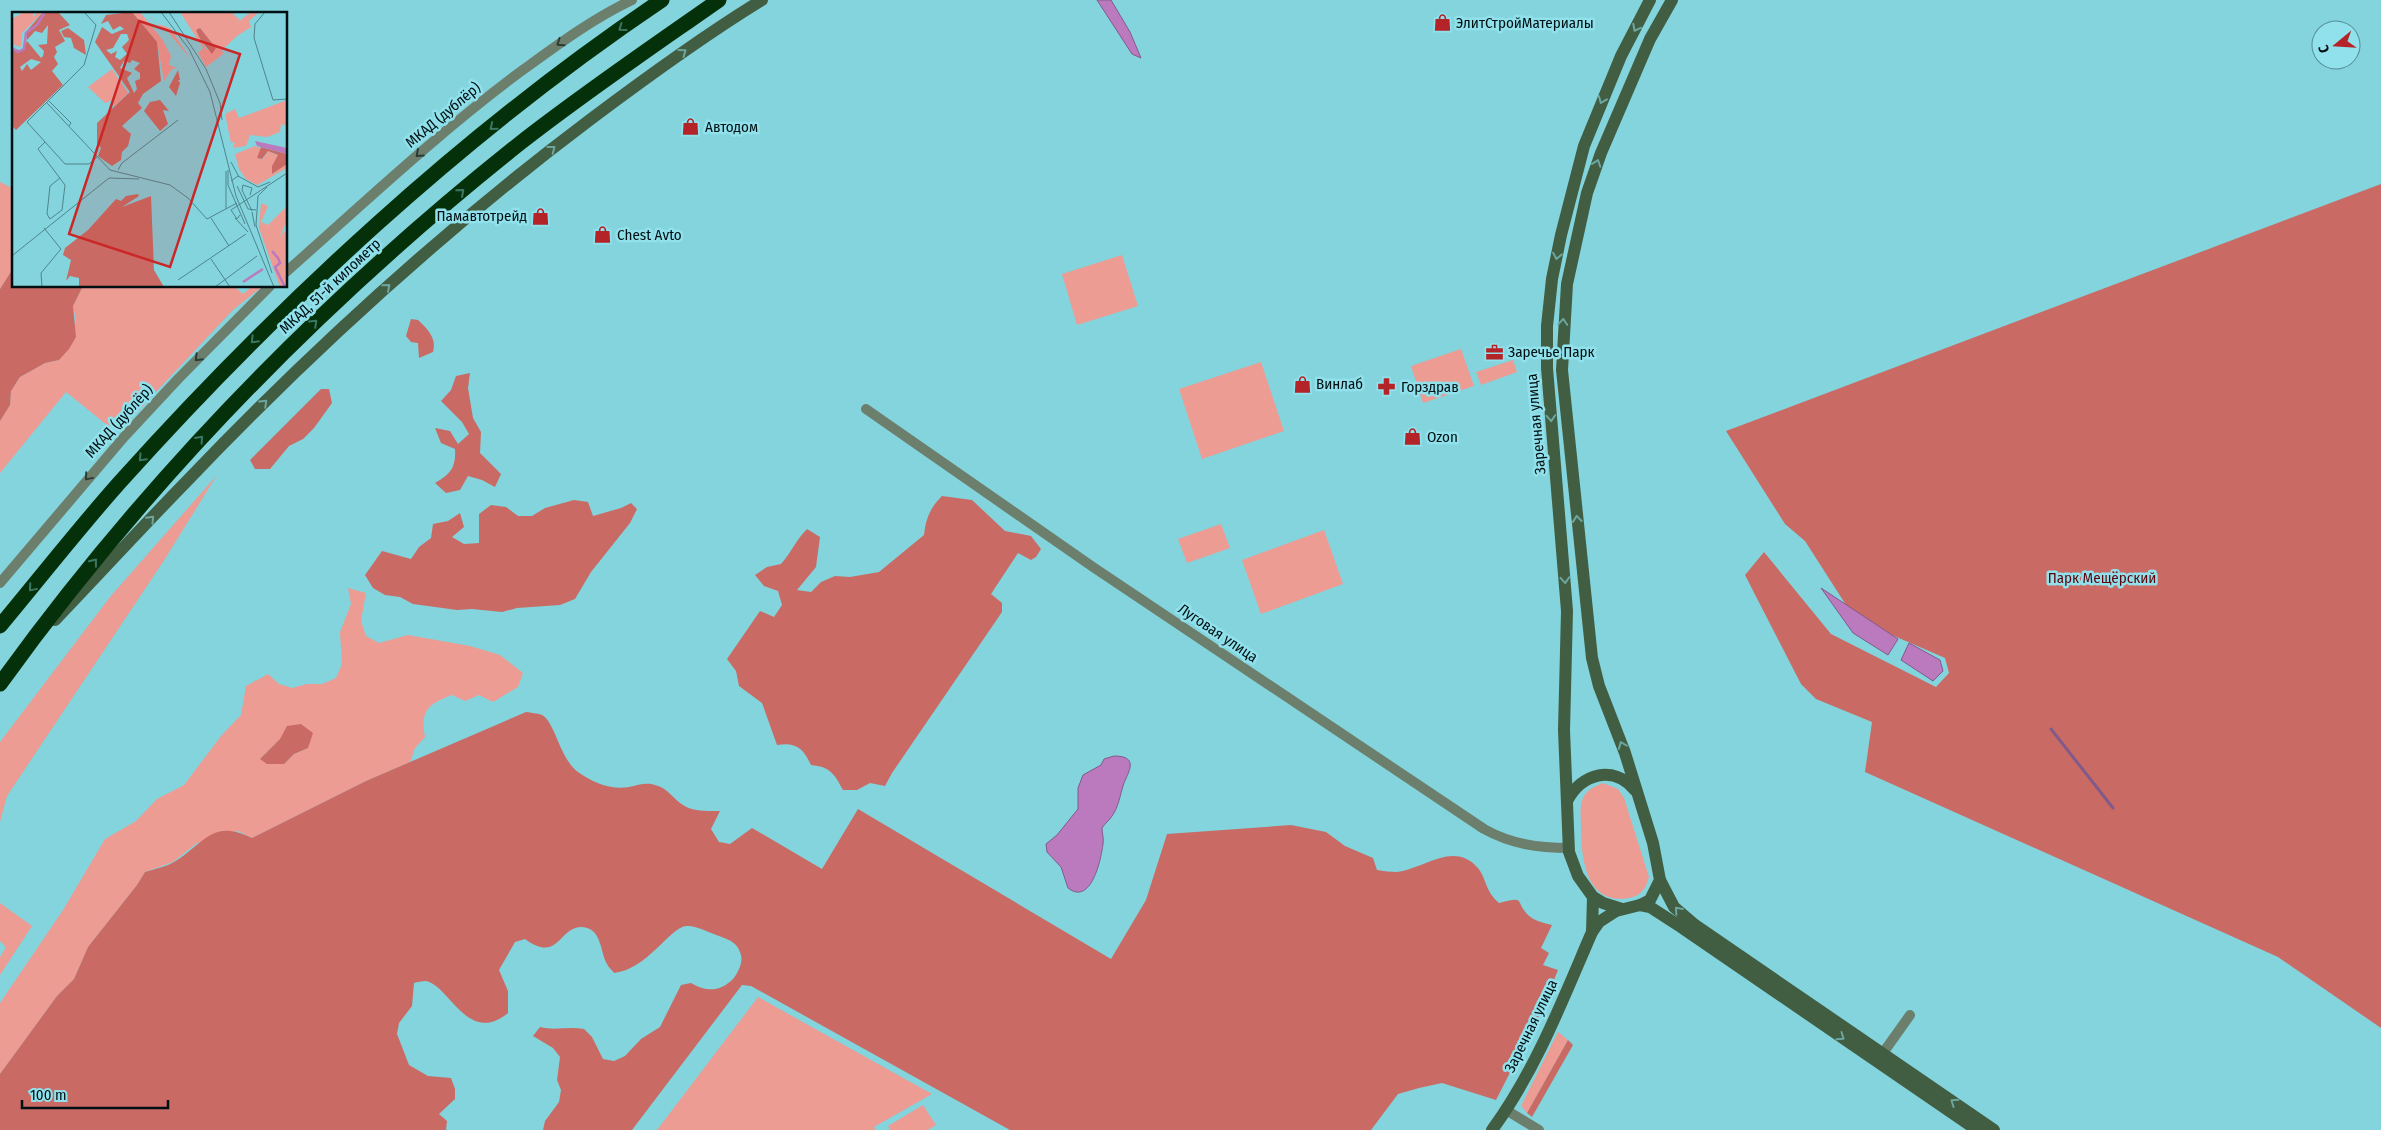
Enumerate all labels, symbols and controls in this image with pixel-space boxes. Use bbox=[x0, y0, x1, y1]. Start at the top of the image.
inset map bbox=[12, 12, 288, 288]
shop icon: ЭлитСтройМатериалы bbox=[1432, 13, 1452, 33]
place label: ЭлитСтройМатериалы bbox=[1456, 14, 1594, 32]
north arrow bbox=[2311, 20, 2361, 70]
one-way arrow bbox=[618, 22, 628, 31]
one-way arrow bbox=[1632, 22, 1642, 31]
one-way arrow bbox=[556, 37, 566, 46]
text: С bbox=[2315, 42, 2333, 55]
one-way arrow bbox=[677, 49, 687, 58]
street label: МКАД (дублёр) bbox=[402, 78, 484, 152]
one-way arrow bbox=[1598, 96, 1608, 104]
shop icon: Автодом bbox=[681, 117, 701, 137]
place label: Автодом bbox=[705, 118, 758, 136]
one-way arrow bbox=[489, 121, 498, 130]
one-way arrow bbox=[546, 146, 555, 154]
one-way arrow bbox=[415, 148, 424, 157]
one-way arrow bbox=[1591, 160, 1601, 168]
one-way arrow bbox=[456, 189, 465, 198]
shop icon: Памавтотрейд bbox=[531, 206, 551, 226]
place label: Памавтотрейд bbox=[437, 207, 527, 225]
shop icon: Chest Avto bbox=[593, 225, 613, 245]
place label: Chest Avto bbox=[617, 226, 682, 244]
street label: МКАД, 51-й километр bbox=[276, 234, 384, 337]
one-way arrow bbox=[1552, 252, 1562, 260]
one-way arrow bbox=[382, 283, 391, 292]
one-way arrow bbox=[1558, 318, 1569, 326]
one-way arrow bbox=[308, 320, 317, 329]
one-way arrow bbox=[251, 334, 260, 343]
office icon: Заречье Парк bbox=[1484, 342, 1504, 362]
place label: Заречье Парк bbox=[1508, 343, 1595, 361]
one-way arrow bbox=[195, 352, 204, 361]
street label: Заречная улица bbox=[1523, 373, 1549, 475]
shop icon: Винлаб bbox=[1292, 374, 1312, 394]
place label: Винлаб bbox=[1316, 375, 1363, 393]
pharmacy icon: Горздрав bbox=[1377, 377, 1397, 397]
place label: Горздрав bbox=[1401, 378, 1459, 396]
street label: МКАД (дублёр) bbox=[81, 381, 157, 461]
one-way arrow bbox=[259, 399, 268, 408]
one-way arrow bbox=[1545, 414, 1556, 422]
shop icon: Ozon bbox=[1403, 427, 1423, 447]
place label: Ozon bbox=[1427, 428, 1458, 446]
one-way arrow bbox=[194, 435, 203, 444]
one-way arrow bbox=[139, 452, 148, 461]
one-way arrow bbox=[85, 472, 94, 481]
one-way arrow bbox=[1572, 514, 1583, 522]
one-way arrow bbox=[145, 516, 154, 525]
one-way arrow bbox=[88, 559, 96, 568]
park label: Парк Мещёрский bbox=[2048, 569, 2156, 587]
one-way arrow bbox=[1559, 576, 1570, 584]
one-way arrow bbox=[29, 582, 38, 591]
street label: Луговая улица bbox=[1175, 600, 1261, 666]
one-way arrow bbox=[1617, 741, 1628, 750]
one-way arrow bbox=[1674, 906, 1683, 915]
street label: Заречная улица bbox=[1501, 977, 1561, 1075]
one-way arrow bbox=[1836, 1031, 1845, 1040]
scale bar bbox=[22, 1078, 169, 1110]
text: 100 m bbox=[30, 1086, 67, 1104]
one-way arrow bbox=[1951, 1099, 1960, 1108]

